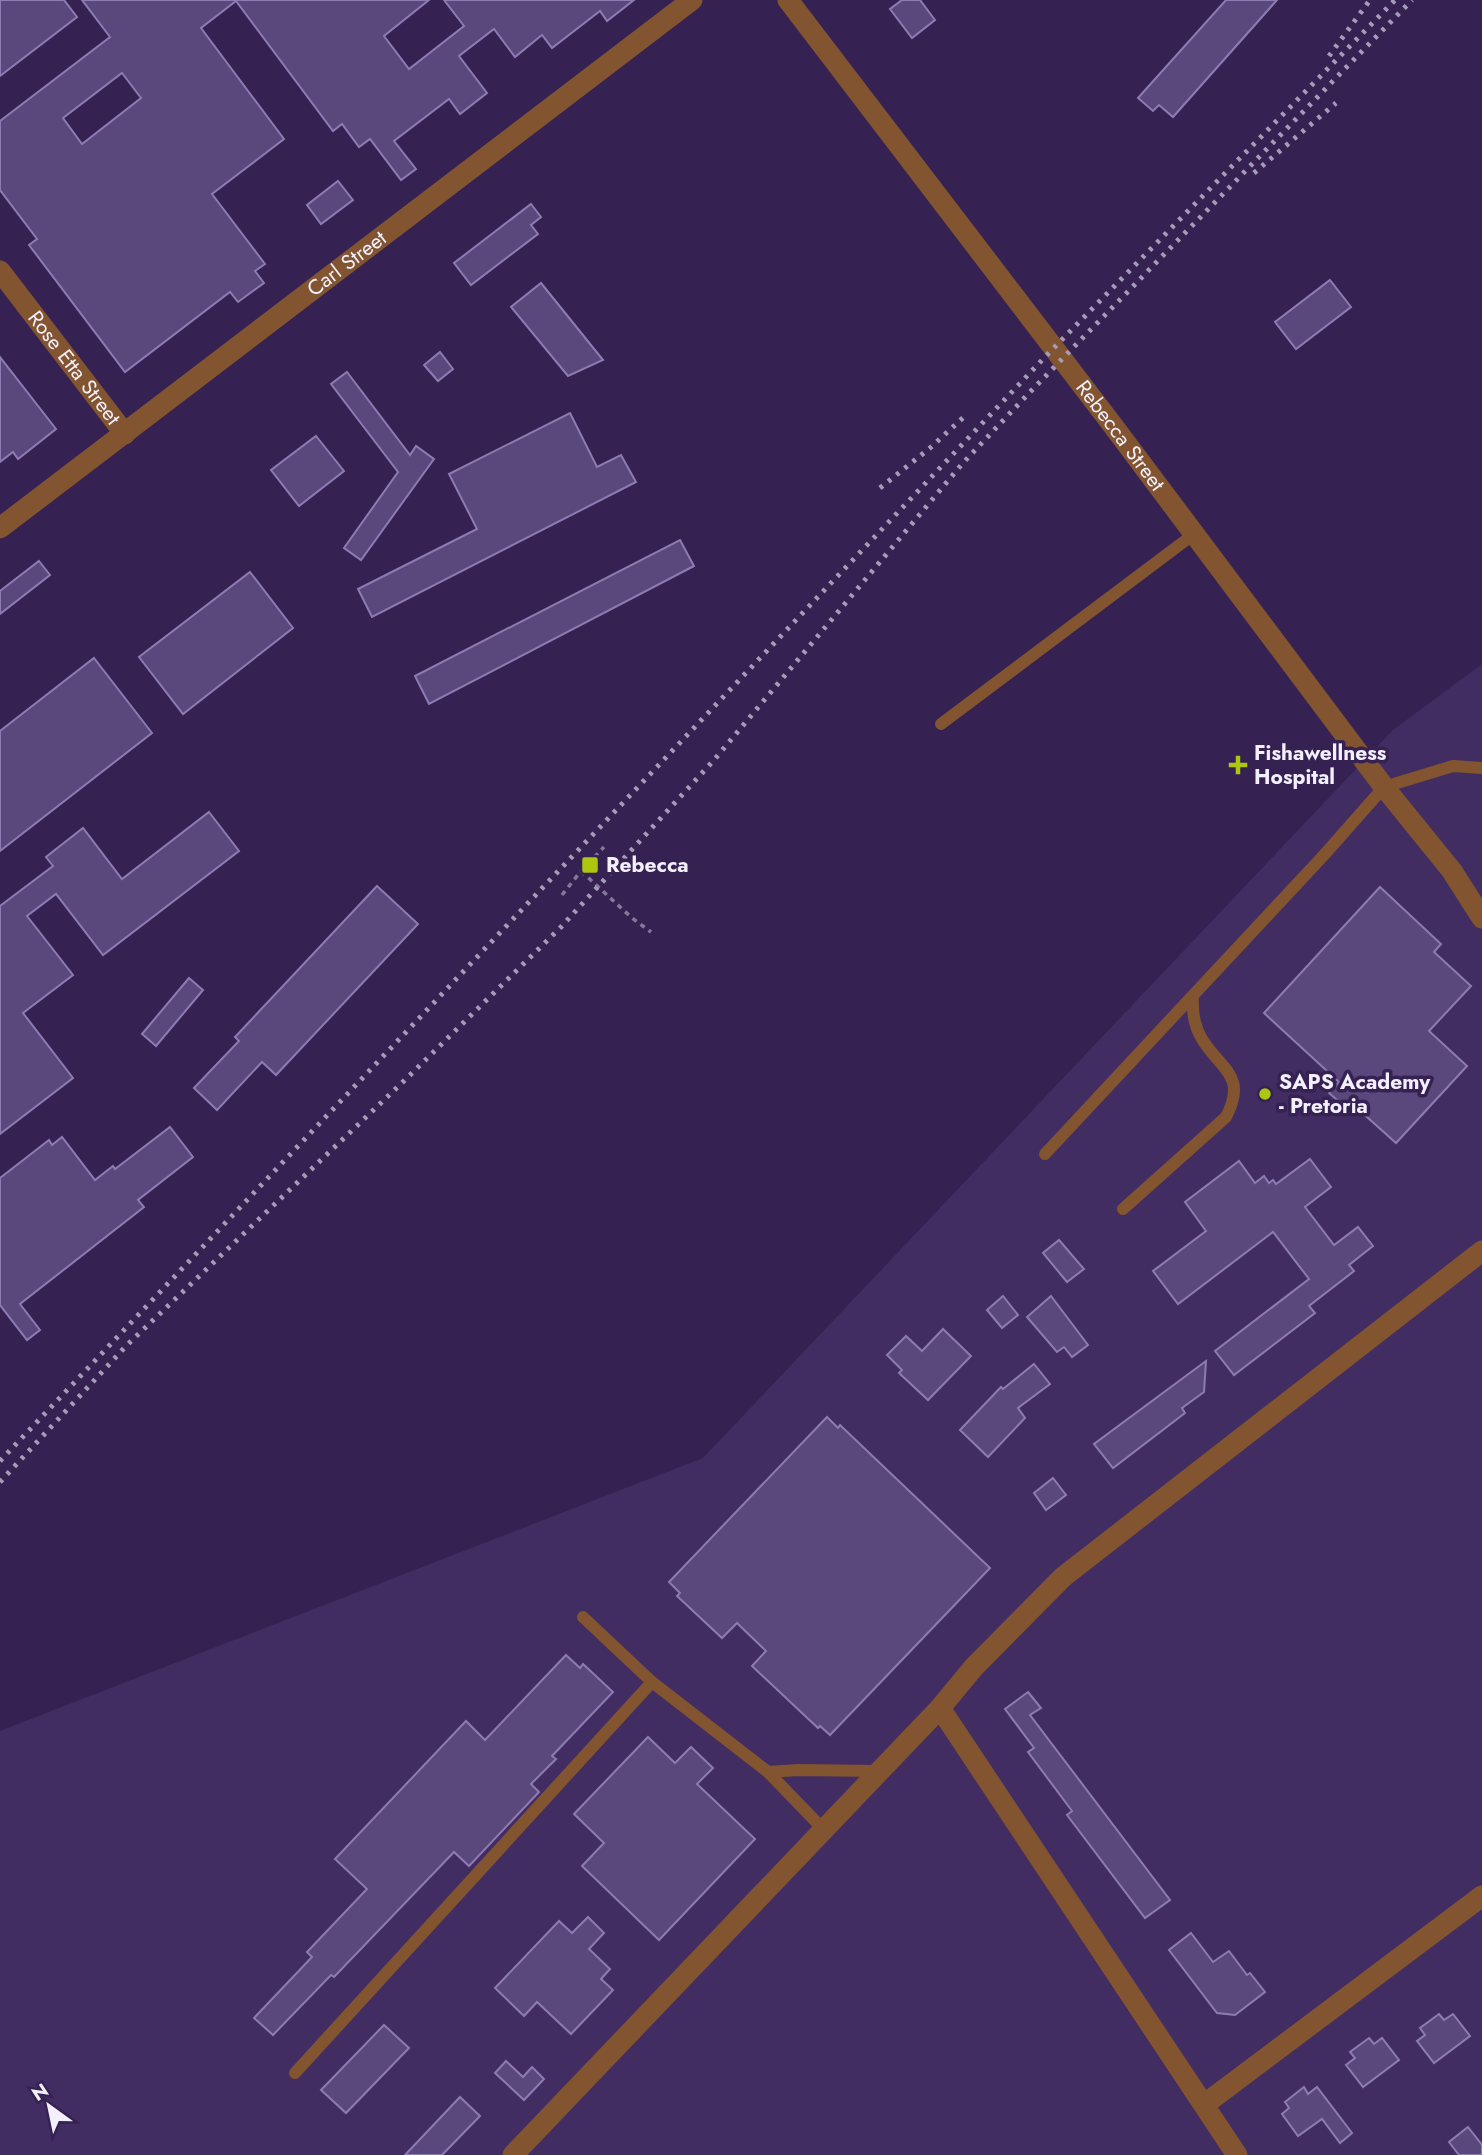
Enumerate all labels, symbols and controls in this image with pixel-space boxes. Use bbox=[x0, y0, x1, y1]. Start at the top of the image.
street label: Carl Street bbox=[301, 223, 393, 304]
street label: Rose Etta Street bbox=[21, 304, 128, 431]
street label: Rebecca Street bbox=[1069, 374, 1172, 497]
place label: Fishawellness Hospital bbox=[1254, 738, 1387, 792]
marker: Fishawellness Hospital bbox=[1228, 755, 1248, 775]
place label: Rebecca bbox=[606, 850, 689, 880]
marker: Rebecca bbox=[580, 855, 600, 875]
place label: SAPS Academy - Pretoria bbox=[1279, 1067, 1431, 1121]
marker: SAPS Academy - Pretoria bbox=[1257, 1086, 1273, 1102]
north arrow bbox=[14, 2071, 84, 2141]
text: N bbox=[26, 2077, 54, 2108]

